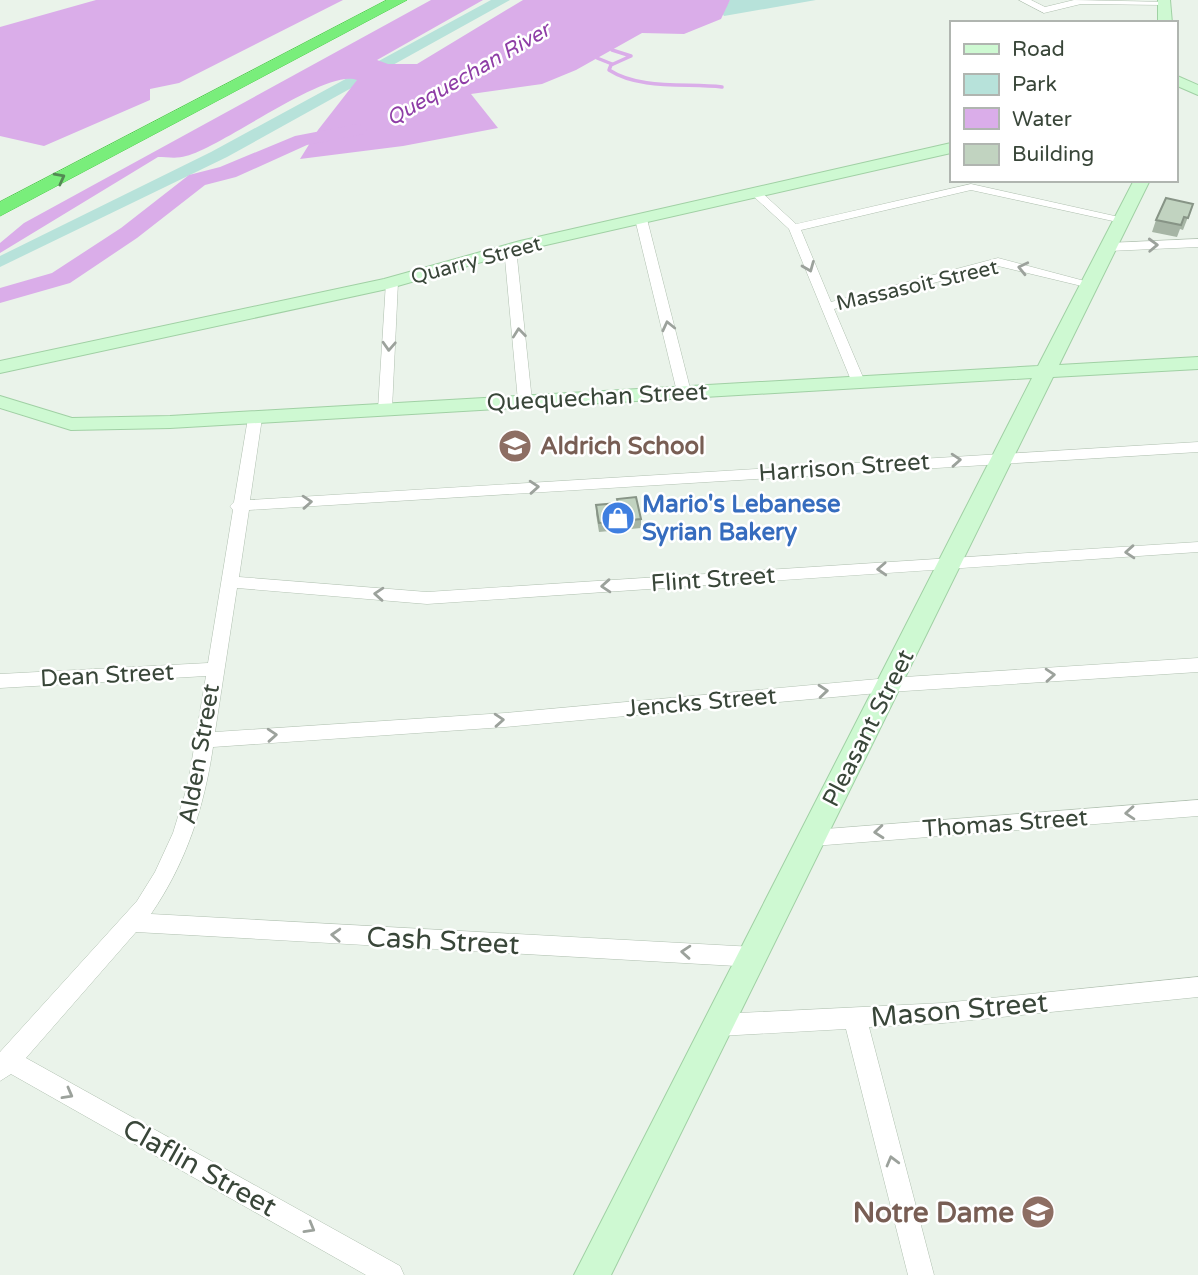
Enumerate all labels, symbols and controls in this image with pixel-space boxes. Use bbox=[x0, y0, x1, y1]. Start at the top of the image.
water label: Quequechan River bbox=[382, 16, 557, 131]
legend bbox=[950, 21, 1177, 182]
text: Road bbox=[1012, 37, 1065, 62]
text: Park bbox=[1012, 72, 1057, 97]
text: Water bbox=[1012, 107, 1072, 132]
text: Building bbox=[1012, 142, 1094, 167]
one-way arrow bbox=[53, 173, 66, 186]
street label: Quarry Street bbox=[408, 231, 544, 290]
one-way arrow bbox=[1148, 238, 1159, 253]
street label: Massasoit Street bbox=[834, 255, 1001, 316]
one-way arrow bbox=[801, 260, 815, 272]
one-way arrow bbox=[1018, 262, 1030, 276]
one-way arrow bbox=[662, 320, 677, 332]
one-way arrow bbox=[511, 327, 526, 339]
one-way arrow bbox=[382, 341, 397, 352]
street label: Quequechan Street bbox=[486, 377, 708, 418]
school or university icon: Aldrich School bbox=[496, 427, 534, 465]
place label: Aldrich School bbox=[540, 432, 705, 461]
street label: Harrison Street bbox=[757, 447, 931, 488]
one-way arrow bbox=[951, 453, 962, 468]
one-way arrow bbox=[528, 480, 539, 495]
place label: Mario's Lebanese Syrian Bakery bbox=[642, 490, 841, 547]
one-way arrow bbox=[301, 494, 312, 509]
shop icon: Mario's Lebanese Syrian Bakery bbox=[599, 499, 637, 537]
one-way arrow bbox=[1124, 544, 1135, 559]
street label: Flint Street bbox=[650, 561, 776, 598]
one-way arrow bbox=[876, 561, 887, 576]
one-way arrow bbox=[600, 578, 611, 593]
one-way arrow bbox=[373, 587, 384, 602]
street label: Pleasant Street bbox=[816, 645, 920, 812]
street label: Dean Street bbox=[39, 658, 175, 693]
one-way arrow bbox=[1045, 668, 1056, 683]
street label: Jencks Street bbox=[624, 681, 778, 724]
street label: Alden Street bbox=[173, 682, 226, 826]
one-way arrow bbox=[818, 684, 829, 699]
one-way arrow bbox=[494, 713, 505, 728]
one-way arrow bbox=[267, 728, 278, 743]
street label: Thomas Street bbox=[921, 803, 1089, 844]
one-way arrow bbox=[1124, 805, 1135, 820]
one-way arrow bbox=[873, 824, 884, 839]
street label: Cash Street bbox=[366, 920, 521, 962]
one-way arrow bbox=[331, 927, 342, 942]
one-way arrow bbox=[680, 945, 691, 960]
street label: Mason Street bbox=[869, 985, 1049, 1035]
one-way arrow bbox=[60, 1086, 73, 1099]
street label: Claflin Street bbox=[117, 1112, 283, 1224]
one-way arrow bbox=[886, 1155, 901, 1167]
school or university icon: Notre Dame bbox=[1019, 1193, 1057, 1231]
place label: Notre Dame bbox=[853, 1196, 1014, 1230]
one-way arrow bbox=[302, 1220, 315, 1233]

